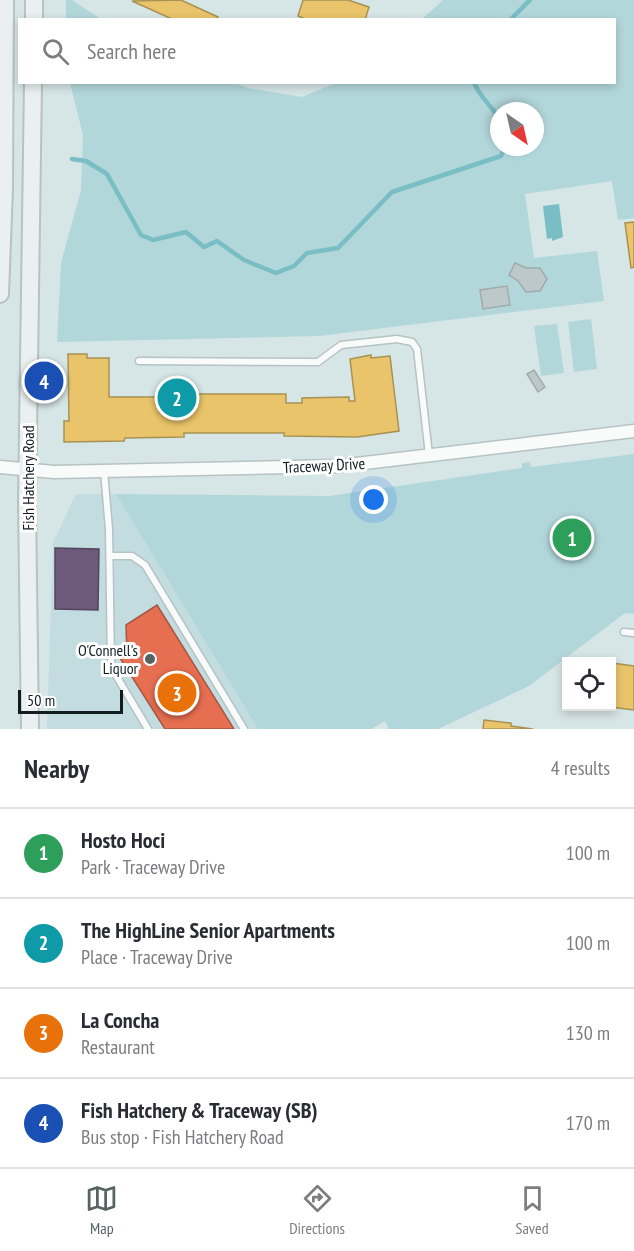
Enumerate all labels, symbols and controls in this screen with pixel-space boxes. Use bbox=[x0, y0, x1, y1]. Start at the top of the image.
search box bbox=[18, 18, 616, 84]
icon: search bbox=[39, 35, 72, 68]
text: Search here bbox=[87, 37, 176, 65]
north arrow bbox=[490, 102, 544, 156]
pin: 4 bbox=[24, 358, 63, 404]
pin: 2 bbox=[158, 376, 196, 420]
street label: Fish Hatchery Road bbox=[18, 425, 38, 531]
street label: Traceway Drive bbox=[282, 453, 366, 477]
your location bbox=[359, 485, 388, 514]
pin: 1 bbox=[552, 516, 592, 560]
place label: O'Connell's Liquor bbox=[78, 640, 139, 678]
marker: O'Connell's Liquor bbox=[143, 652, 157, 666]
map controls bbox=[562, 657, 616, 711]
button: locate bbox=[562, 657, 616, 711]
pin: 3 bbox=[158, 670, 196, 716]
scale bar bbox=[18, 687, 123, 714]
text: 50 m bbox=[27, 690, 55, 710]
text: Nearby bbox=[24, 752, 89, 785]
text: 4 results bbox=[551, 755, 610, 781]
text: Hosto Hoci bbox=[81, 826, 165, 854]
text: 1 bbox=[39, 840, 48, 866]
text: 100 m bbox=[566, 840, 610, 866]
text: Park · Traceway Drive bbox=[81, 854, 225, 880]
text: The HighLine Senior Apartments bbox=[81, 916, 335, 944]
text: 2 bbox=[39, 930, 48, 956]
text: 100 m bbox=[566, 930, 610, 956]
text: Place · Traceway Drive bbox=[81, 944, 233, 970]
text: La Concha bbox=[81, 1006, 159, 1034]
text: 3 bbox=[39, 1020, 48, 1046]
text: 130 m bbox=[566, 1020, 610, 1046]
text: Restaurant bbox=[81, 1034, 155, 1060]
text: Fish Hatchery & Traceway (SB) bbox=[81, 1096, 318, 1124]
text: 4 bbox=[39, 1110, 48, 1136]
text: 170 m bbox=[566, 1110, 610, 1136]
text: Bus stop · Fish Hatchery Road bbox=[81, 1124, 284, 1150]
tab: Map bbox=[85, 1182, 118, 1238]
tab: Directions bbox=[289, 1182, 345, 1238]
tab: Saved bbox=[516, 1182, 549, 1238]

